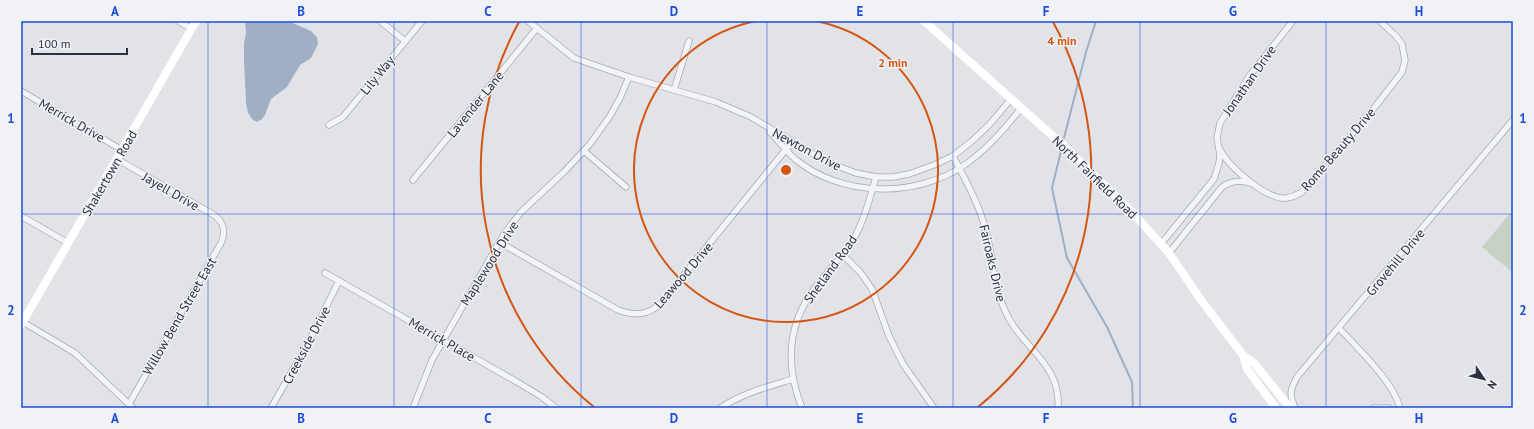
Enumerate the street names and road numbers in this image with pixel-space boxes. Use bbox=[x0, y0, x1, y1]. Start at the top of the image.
street label: Jonathan Drive bbox=[1218, 42, 1280, 120]
street label: Lily Way bbox=[356, 52, 398, 98]
street label: Lavender Lane bbox=[443, 68, 507, 141]
street label: Merrick Drive bbox=[36, 95, 108, 146]
street label: Rome Beauty Drive bbox=[1298, 104, 1379, 195]
street label: Newton Drive bbox=[769, 124, 844, 175]
street label: Shakertown Road bbox=[78, 127, 141, 219]
street label: North Fairfield Road bbox=[1048, 132, 1141, 222]
street label: Jayell Drive bbox=[138, 168, 202, 215]
street label: Maplewood Drive bbox=[457, 218, 522, 309]
street label: Fairoaks Drive bbox=[975, 223, 1010, 303]
street label: Grovehill Drive bbox=[1362, 225, 1428, 299]
street label: Shetland Road bbox=[800, 232, 861, 307]
street label: Leawood Drive bbox=[650, 239, 717, 312]
street label: Willow Bend Street East bbox=[139, 254, 220, 378]
street label: Creekside Drive bbox=[279, 303, 334, 387]
street label: Merrick Place bbox=[405, 314, 478, 365]

